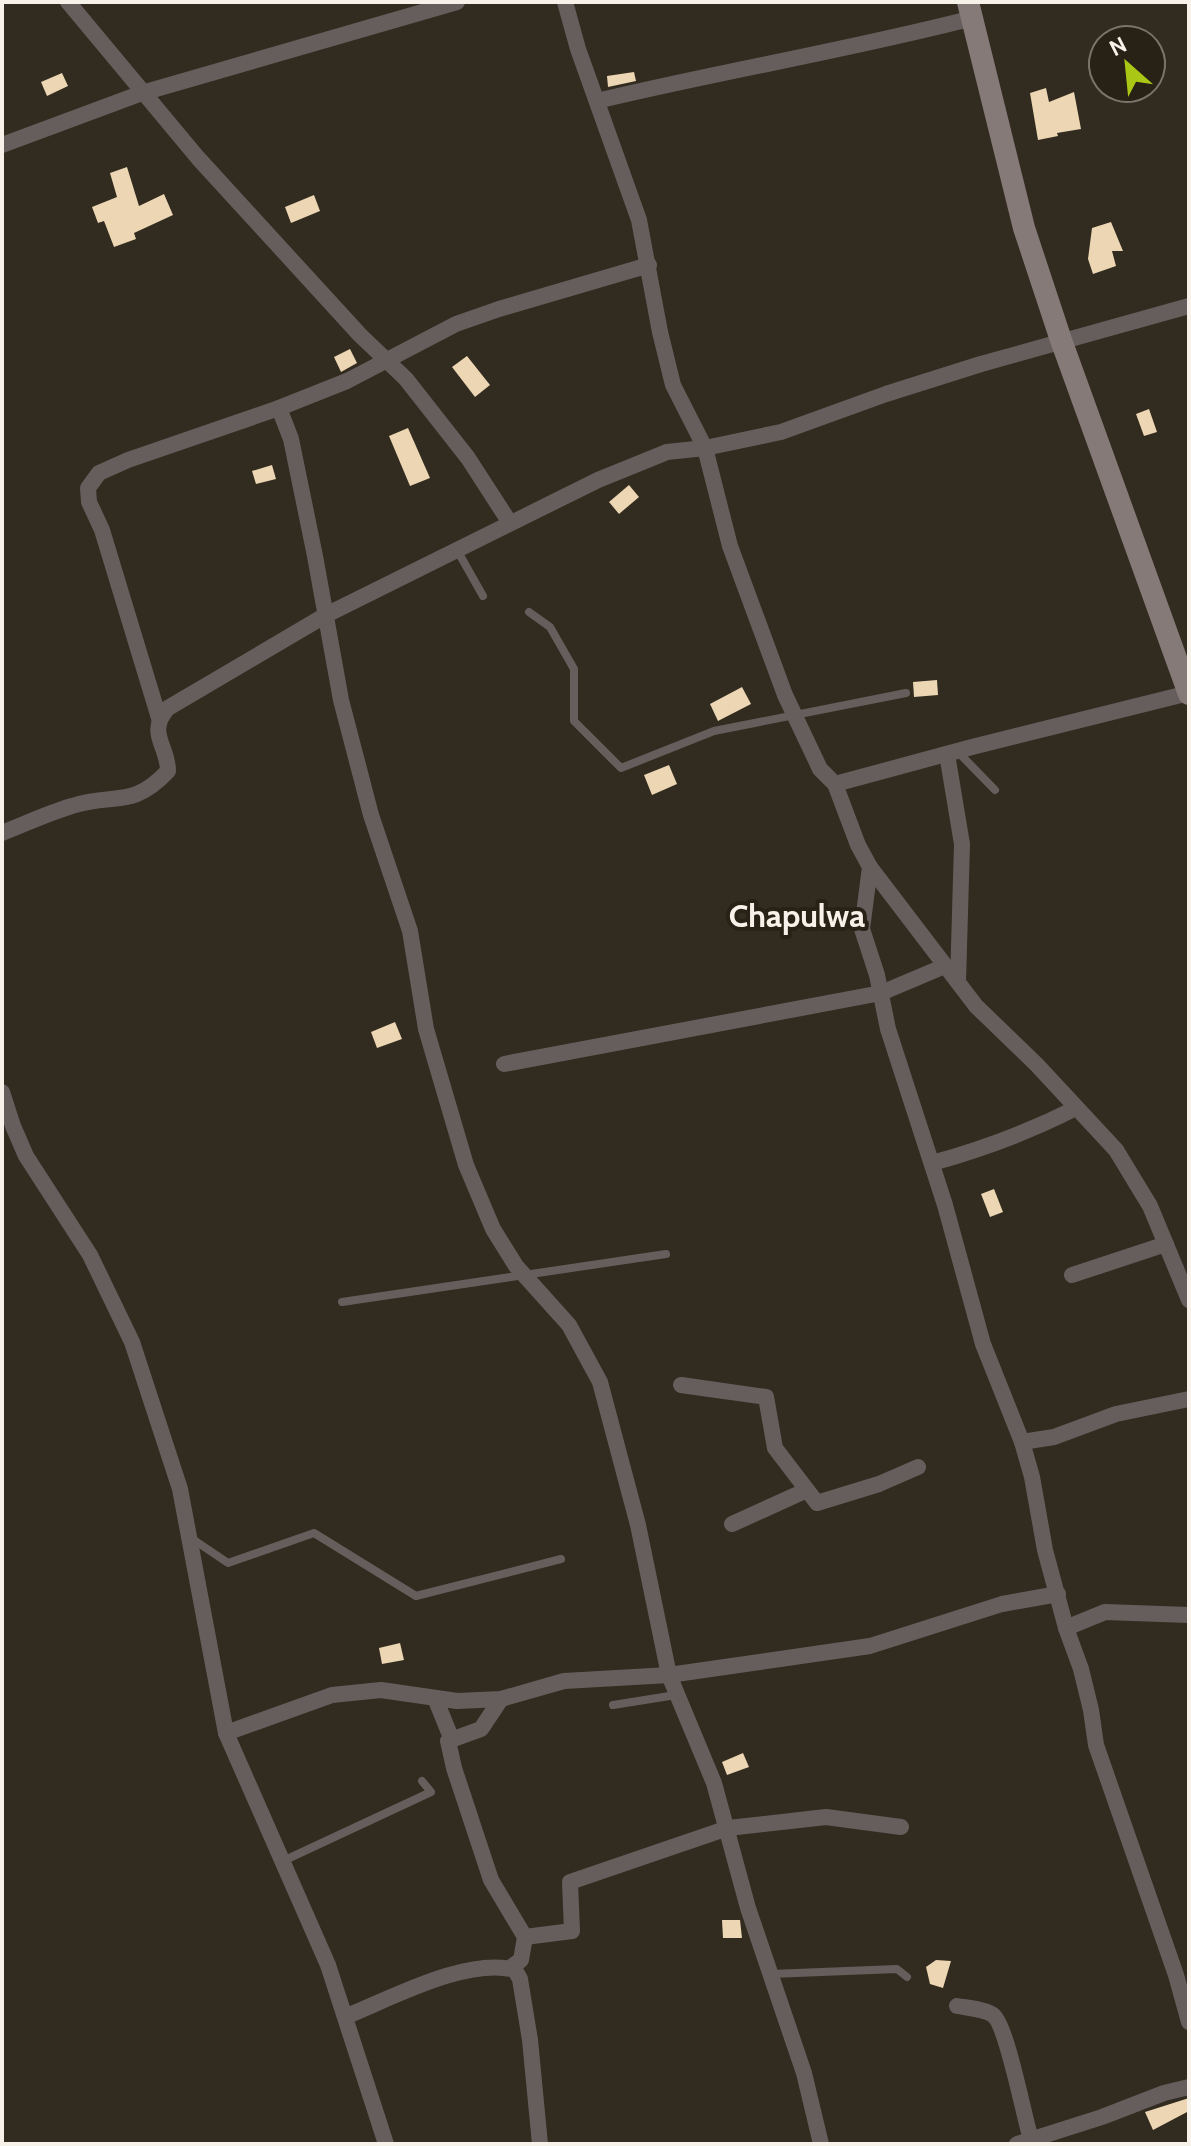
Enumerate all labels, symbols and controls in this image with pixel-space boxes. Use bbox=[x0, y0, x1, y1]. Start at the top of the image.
north arrow bbox=[1087, 24, 1167, 104]
text: N bbox=[1105, 31, 1131, 62]
district label: Chapulwa bbox=[729, 896, 865, 935]

